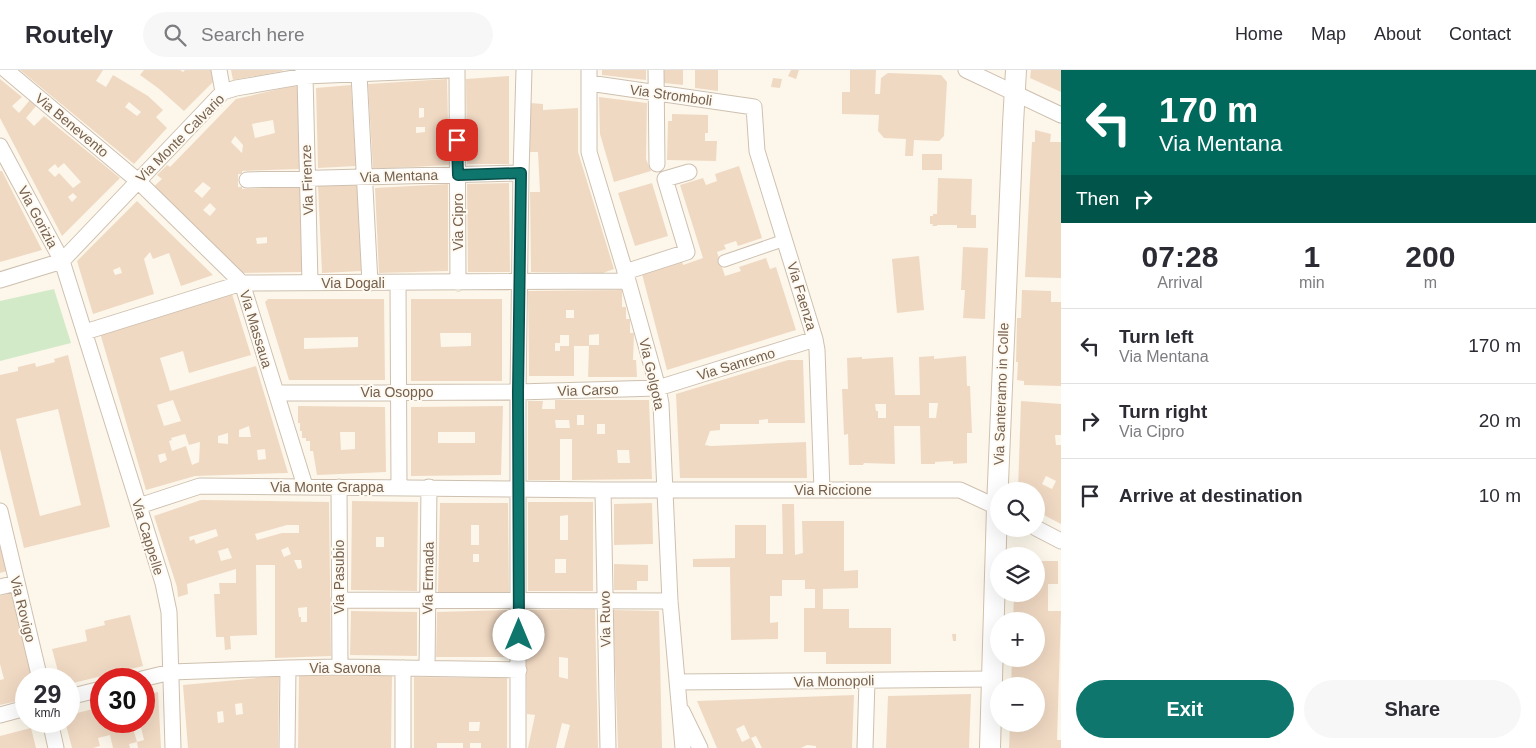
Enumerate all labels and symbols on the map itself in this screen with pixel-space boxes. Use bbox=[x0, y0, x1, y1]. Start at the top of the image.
street label: Via Stromboli bbox=[629, 81, 713, 109]
street label: Via Benevento bbox=[32, 90, 112, 160]
street label: Via Monte Calvario bbox=[133, 90, 228, 185]
pin bbox=[436, 119, 478, 161]
street label: Via Firenze bbox=[298, 144, 316, 216]
street label: Via Mentana bbox=[360, 167, 439, 185]
street label: Via Gorizia bbox=[15, 183, 61, 251]
street label: Via Cipro bbox=[450, 193, 466, 251]
street label: Via Faenza bbox=[784, 260, 820, 332]
street label: Via Dogali bbox=[321, 275, 385, 291]
street label: Via Massaua bbox=[237, 288, 276, 370]
street label: Via Santeramo in Colle bbox=[991, 322, 1011, 466]
street label: Via Golgota bbox=[636, 337, 668, 412]
street label: Via Sanremo bbox=[695, 344, 777, 383]
street label: Via Carso bbox=[557, 381, 619, 399]
street label: Via Osoppo bbox=[361, 384, 434, 400]
street label: Via Monte Grappa bbox=[270, 479, 384, 495]
street label: Via Riccione bbox=[794, 482, 872, 498]
street label: Via Cappelle bbox=[129, 497, 167, 577]
street label: Via Pasubio bbox=[331, 540, 347, 614]
street label: Via Ermada bbox=[419, 541, 437, 615]
street label: Via Rovigo bbox=[7, 574, 39, 644]
street label: Via Ruvo bbox=[597, 590, 613, 647]
position arrow bbox=[492, 608, 544, 660]
street label: Via Savona bbox=[309, 660, 381, 676]
speed limit sign: 30 bbox=[90, 668, 155, 733]
street label: Via Monopoli bbox=[794, 672, 874, 690]

